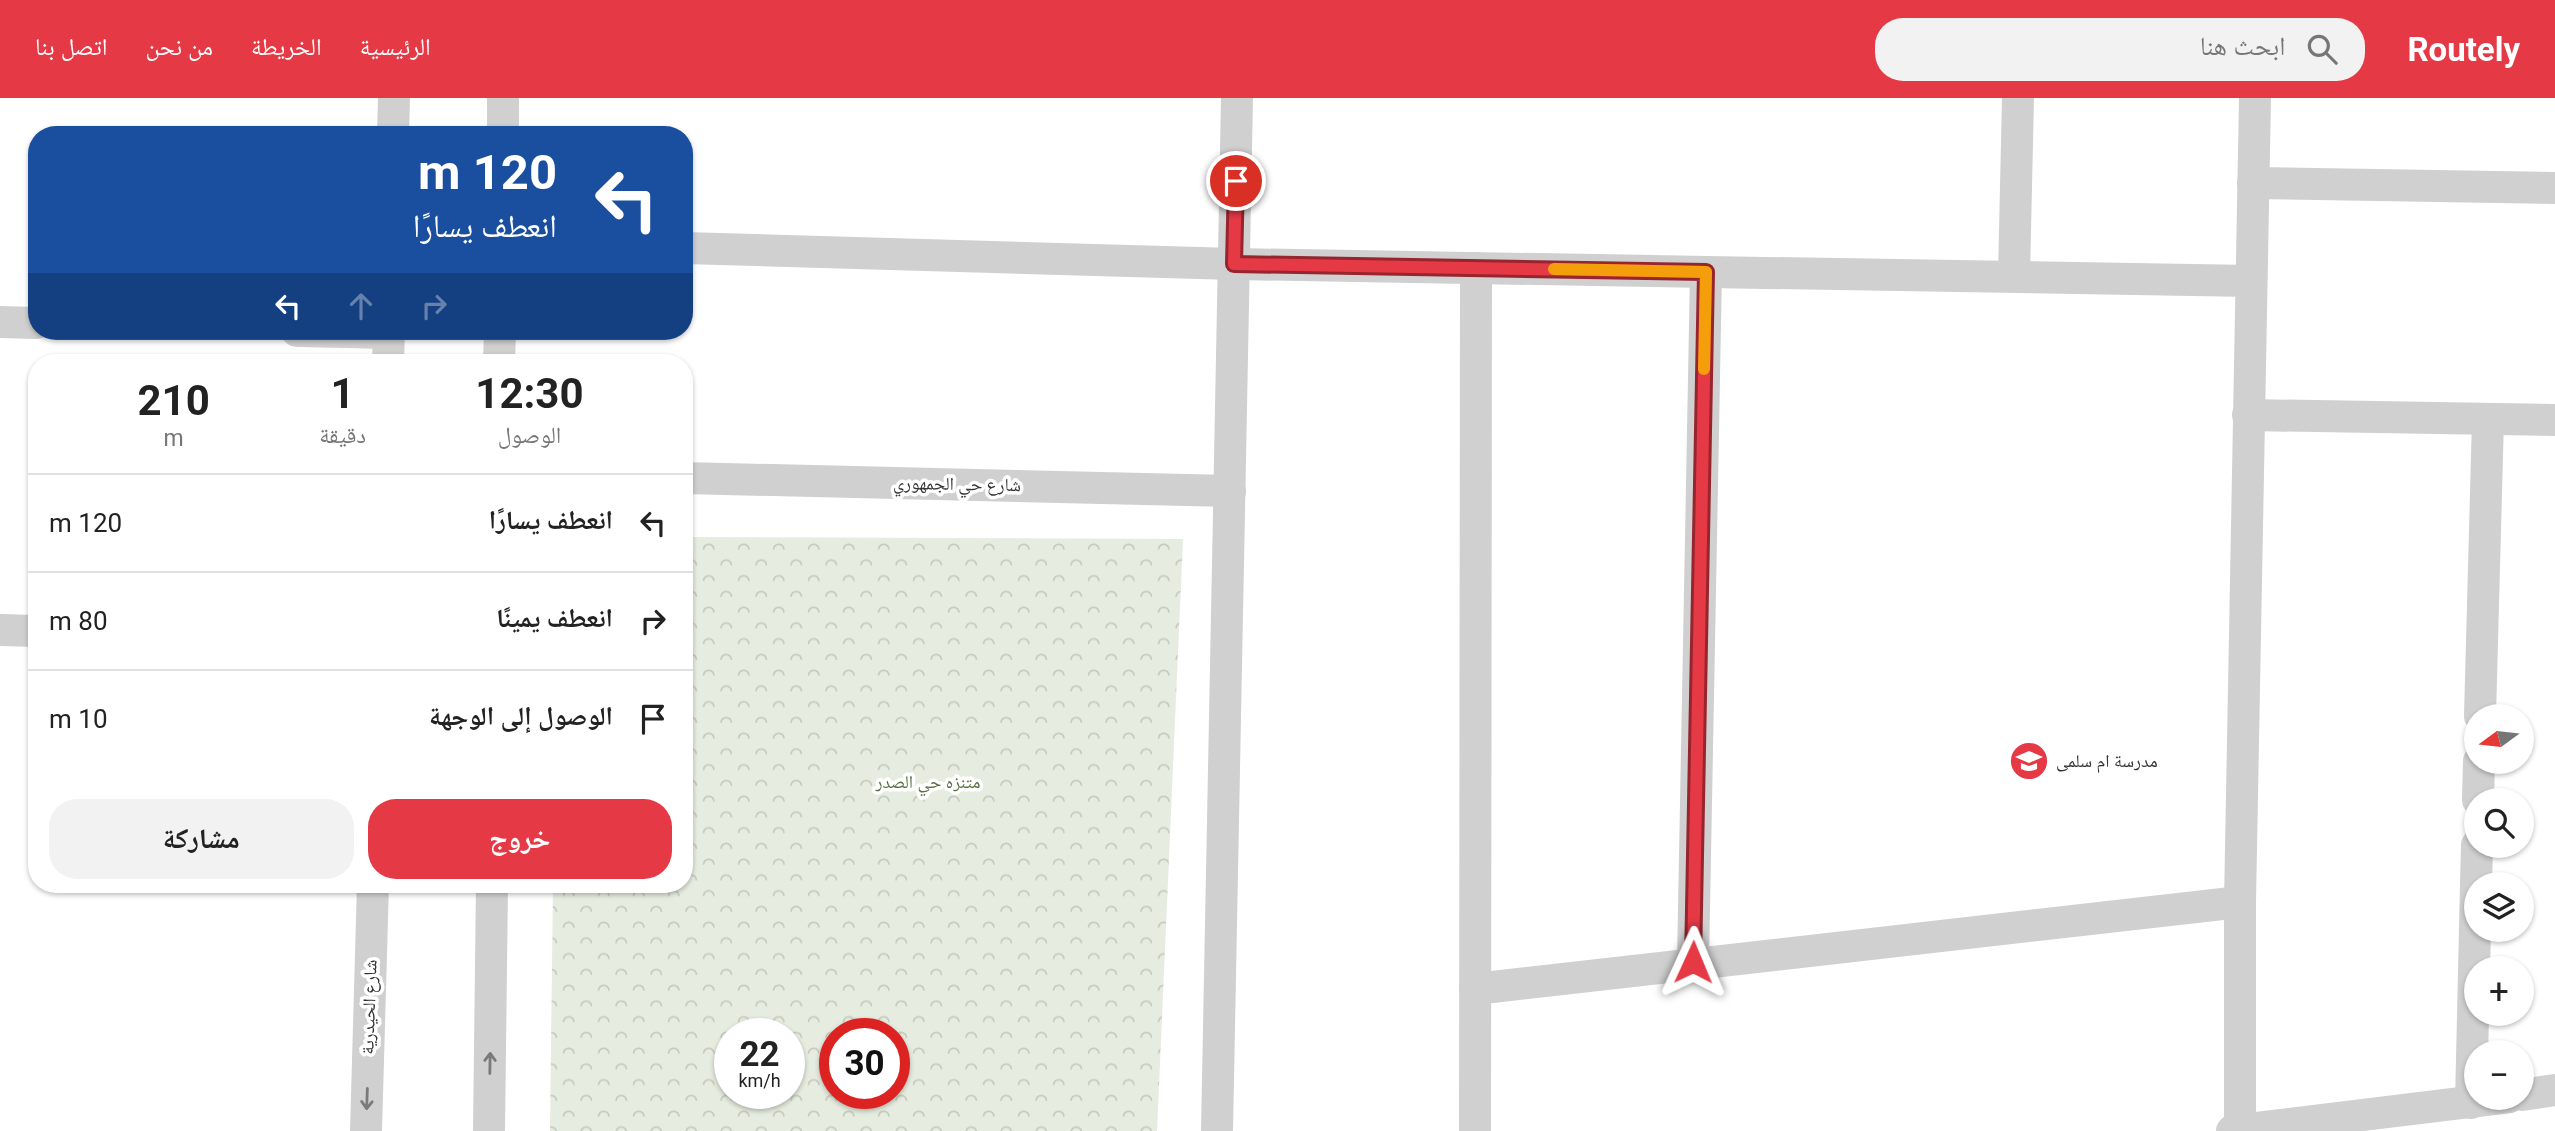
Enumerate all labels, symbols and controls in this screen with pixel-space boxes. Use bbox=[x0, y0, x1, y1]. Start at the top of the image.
search box bbox=[1875, 18, 2365, 81]
icon: search bbox=[2303, 30, 2341, 68]
text: Routely bbox=[2407, 30, 2520, 69]
text: ابحث هنا bbox=[2200, 31, 2285, 61]
text: اتصل بنا bbox=[35, 33, 107, 61]
text: من نحن bbox=[145, 33, 213, 61]
text: الخريطة bbox=[251, 33, 322, 61]
text: الرئيسية bbox=[360, 33, 431, 61]
text: 120 m bbox=[418, 144, 557, 201]
pin bbox=[1206, 151, 1266, 211]
icon: left bbox=[581, 154, 672, 245]
icon: arrive bbox=[1217, 162, 1255, 200]
text: انعطف يسارًا bbox=[413, 207, 557, 245]
icon: left bbox=[269, 287, 307, 325]
icon: ahead bbox=[342, 287, 380, 325]
icon: right bbox=[415, 287, 453, 325]
text: 1 bbox=[330, 369, 355, 418]
text: 12:30 bbox=[475, 369, 584, 418]
text: 210 bbox=[137, 376, 210, 425]
text: دقيقة bbox=[319, 422, 366, 449]
text: الوصول bbox=[498, 422, 561, 449]
text: m bbox=[164, 425, 184, 452]
street label: شارع حي الجمهوري bbox=[893, 472, 1021, 500]
icon: left bbox=[634, 504, 672, 542]
text: انعطف يسارًا bbox=[489, 505, 613, 535]
text: 120 m bbox=[49, 508, 122, 538]
icon: right bbox=[634, 602, 672, 640]
text: انعطف يمينًا bbox=[496, 603, 613, 633]
text: 80 m bbox=[49, 606, 108, 636]
icon: arrive bbox=[634, 700, 672, 738]
text: الوصول إلى الوجهة bbox=[429, 701, 613, 731]
text: 10 m bbox=[49, 704, 108, 734]
north arrow bbox=[2464, 704, 2534, 774]
map controls bbox=[2464, 704, 2534, 1110]
school or university icon: مدرسة ام سلمى bbox=[2008, 740, 2050, 782]
place label: مدرسة ام سلمى bbox=[2056, 750, 2158, 773]
park label: متنزه حي الصدر bbox=[875, 771, 980, 797]
button: search bbox=[2464, 788, 2534, 858]
button: مشاركة bbox=[49, 799, 354, 879]
button: خروج bbox=[368, 799, 672, 879]
button: layers bbox=[2464, 872, 2534, 942]
position arrow bbox=[1656, 925, 1730, 999]
button: + bbox=[2464, 956, 2534, 1026]
street label: شارع الحيدرية bbox=[356, 959, 382, 1055]
speed limit sign: 30 bbox=[819, 1018, 910, 1109]
text: 22 bbox=[739, 1034, 780, 1075]
button: − bbox=[2464, 1040, 2534, 1110]
one-way arrow bbox=[483, 1052, 496, 1075]
text: km/h bbox=[738, 1070, 781, 1091]
one-way arrow bbox=[360, 1087, 374, 1110]

